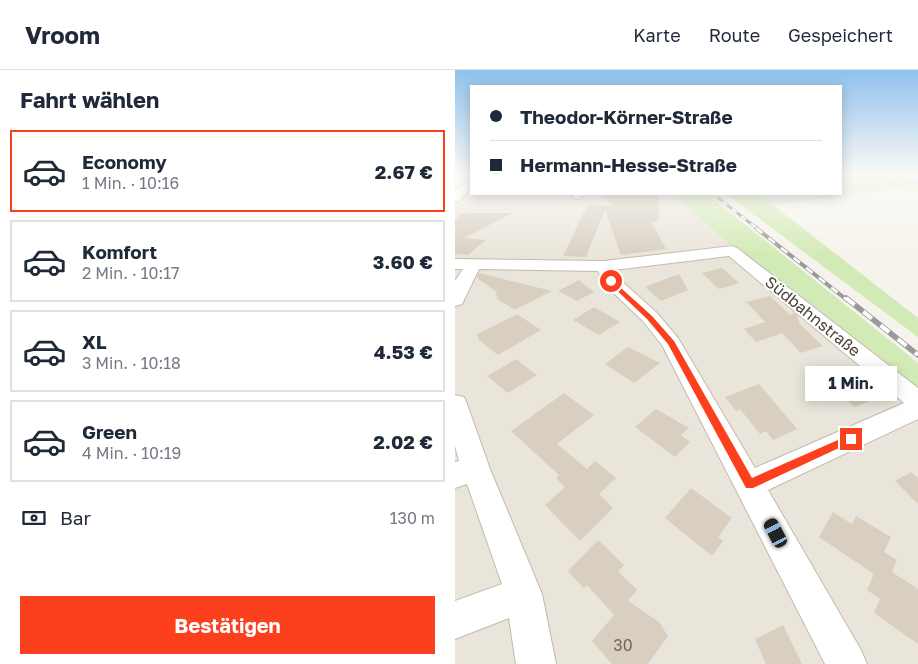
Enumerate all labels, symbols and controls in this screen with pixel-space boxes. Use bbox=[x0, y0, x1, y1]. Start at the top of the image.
text: Vroom bbox=[25, 20, 100, 49]
text: Karte bbox=[633, 24, 681, 46]
text: Route bbox=[709, 24, 760, 46]
text: Gespeichert bbox=[788, 24, 893, 46]
text: Fahrt wählen bbox=[20, 86, 159, 113]
text: Theodor-Körner-Straße bbox=[520, 105, 733, 128]
icon: car bbox=[22, 149, 67, 194]
text: Economy bbox=[82, 150, 167, 173]
text: Hermann-Hesse-Straße bbox=[520, 153, 737, 176]
text: 2.67 € bbox=[375, 160, 433, 183]
text: 1 Min. · 10:16 bbox=[82, 173, 179, 193]
icon: car bbox=[22, 239, 67, 284]
text: Komfort bbox=[82, 240, 157, 263]
text: 3.60 € bbox=[373, 250, 433, 273]
text: 2 Min. · 10:17 bbox=[82, 263, 180, 283]
route start bbox=[600, 270, 622, 292]
street label: Südbahnstraße bbox=[761, 271, 865, 361]
icon: car bbox=[22, 329, 67, 374]
text: XL bbox=[82, 330, 107, 353]
text: 4.53 € bbox=[374, 340, 433, 363]
text: 3 Min. · 10:18 bbox=[82, 353, 181, 373]
callout: 1 Min. bbox=[805, 366, 897, 402]
text: 1 Min. bbox=[828, 373, 874, 393]
icon: car bbox=[22, 419, 67, 464]
text: Green bbox=[82, 420, 137, 443]
route end bbox=[840, 428, 862, 450]
text: 2.02 € bbox=[373, 430, 433, 453]
text: 4 Min. · 10:19 bbox=[82, 443, 181, 463]
icon: cash bbox=[20, 504, 48, 532]
text: Bar bbox=[60, 506, 91, 529]
text: 130 m bbox=[390, 508, 435, 528]
car bbox=[762, 516, 789, 550]
button: Bestätigen bbox=[20, 596, 435, 654]
house number: 30 bbox=[613, 635, 633, 655]

